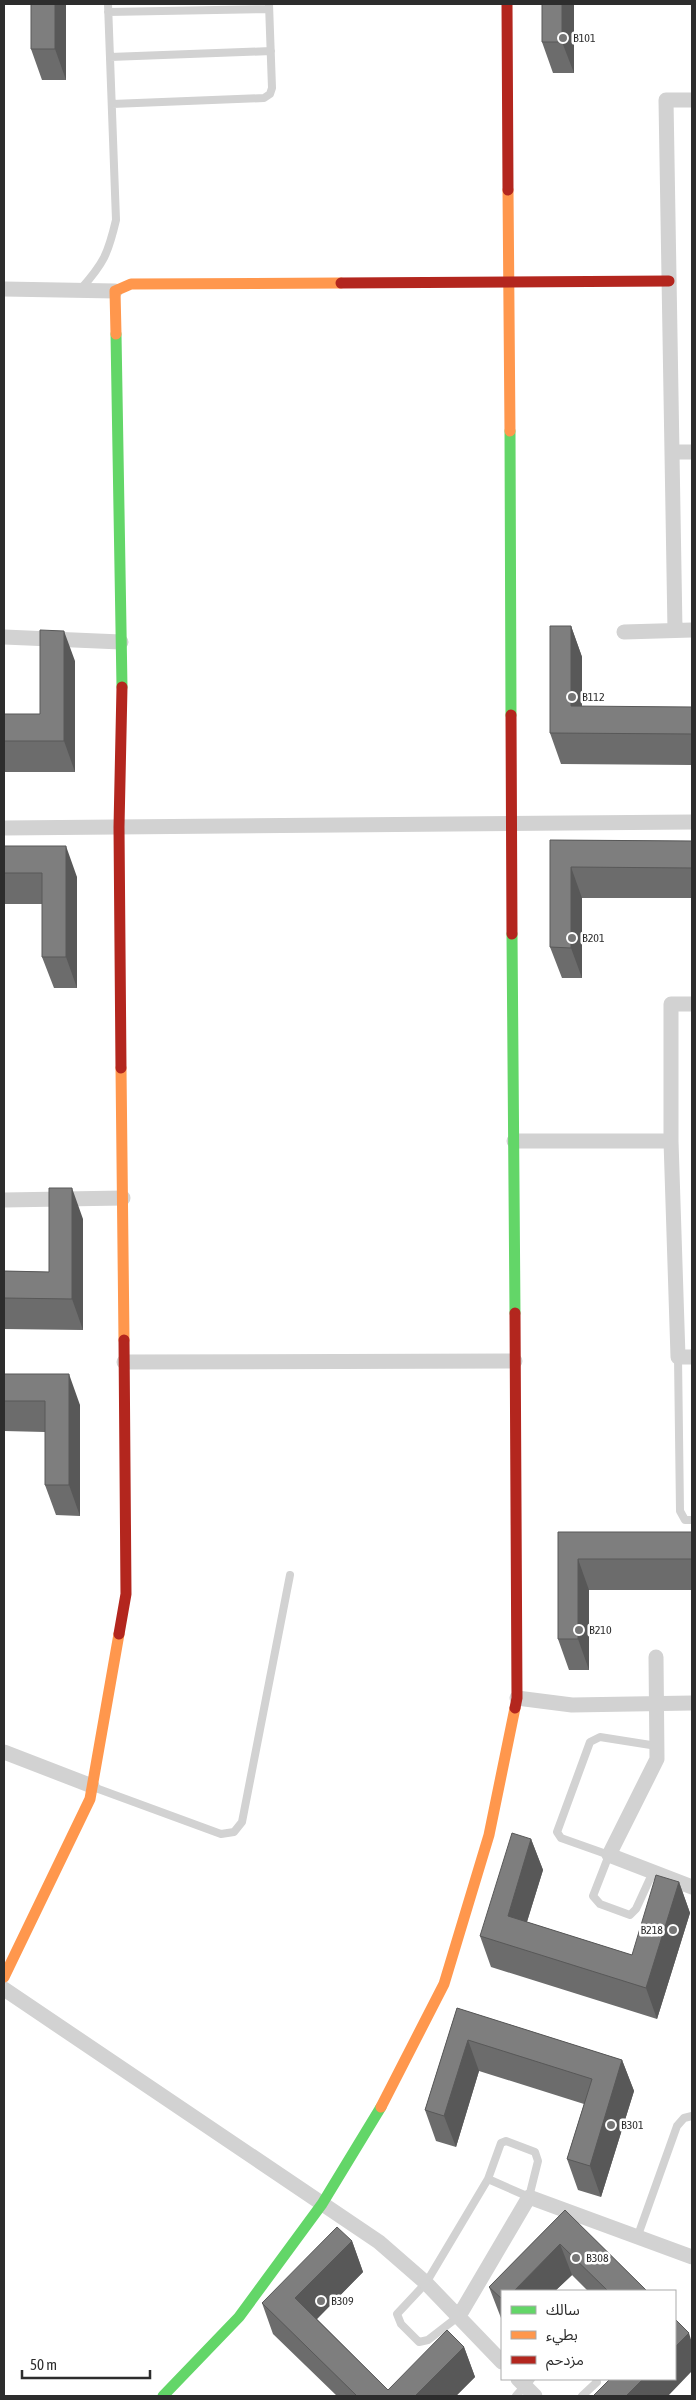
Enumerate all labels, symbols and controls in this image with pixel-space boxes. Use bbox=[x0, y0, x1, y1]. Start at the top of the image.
place label: B101 bbox=[573, 31, 596, 45]
marker: B101 bbox=[557, 32, 569, 44]
place label: B112 bbox=[582, 690, 605, 704]
marker: B112 bbox=[566, 691, 578, 703]
place label: B201 bbox=[582, 931, 605, 945]
marker: B201 bbox=[566, 932, 578, 944]
place label: B210 bbox=[589, 1623, 612, 1637]
marker: B210 bbox=[573, 1624, 585, 1636]
place label: B218 bbox=[640, 1923, 663, 1937]
marker: B218 bbox=[667, 1924, 679, 1936]
place label: B301 bbox=[621, 2118, 644, 2132]
marker: B301 bbox=[605, 2119, 617, 2131]
place label: B308 bbox=[586, 2251, 609, 2265]
marker: B308 bbox=[570, 2252, 582, 2264]
legend bbox=[501, 2290, 676, 2380]
place label: B309 bbox=[331, 2294, 354, 2308]
marker: B309 bbox=[315, 2295, 327, 2307]
text: سالك bbox=[546, 2301, 580, 2318]
text: بطيء bbox=[546, 2326, 578, 2346]
scale bar bbox=[22, 2348, 150, 2380]
text: مزدحم bbox=[546, 2351, 584, 2371]
text: 50 m bbox=[30, 2356, 57, 2373]

